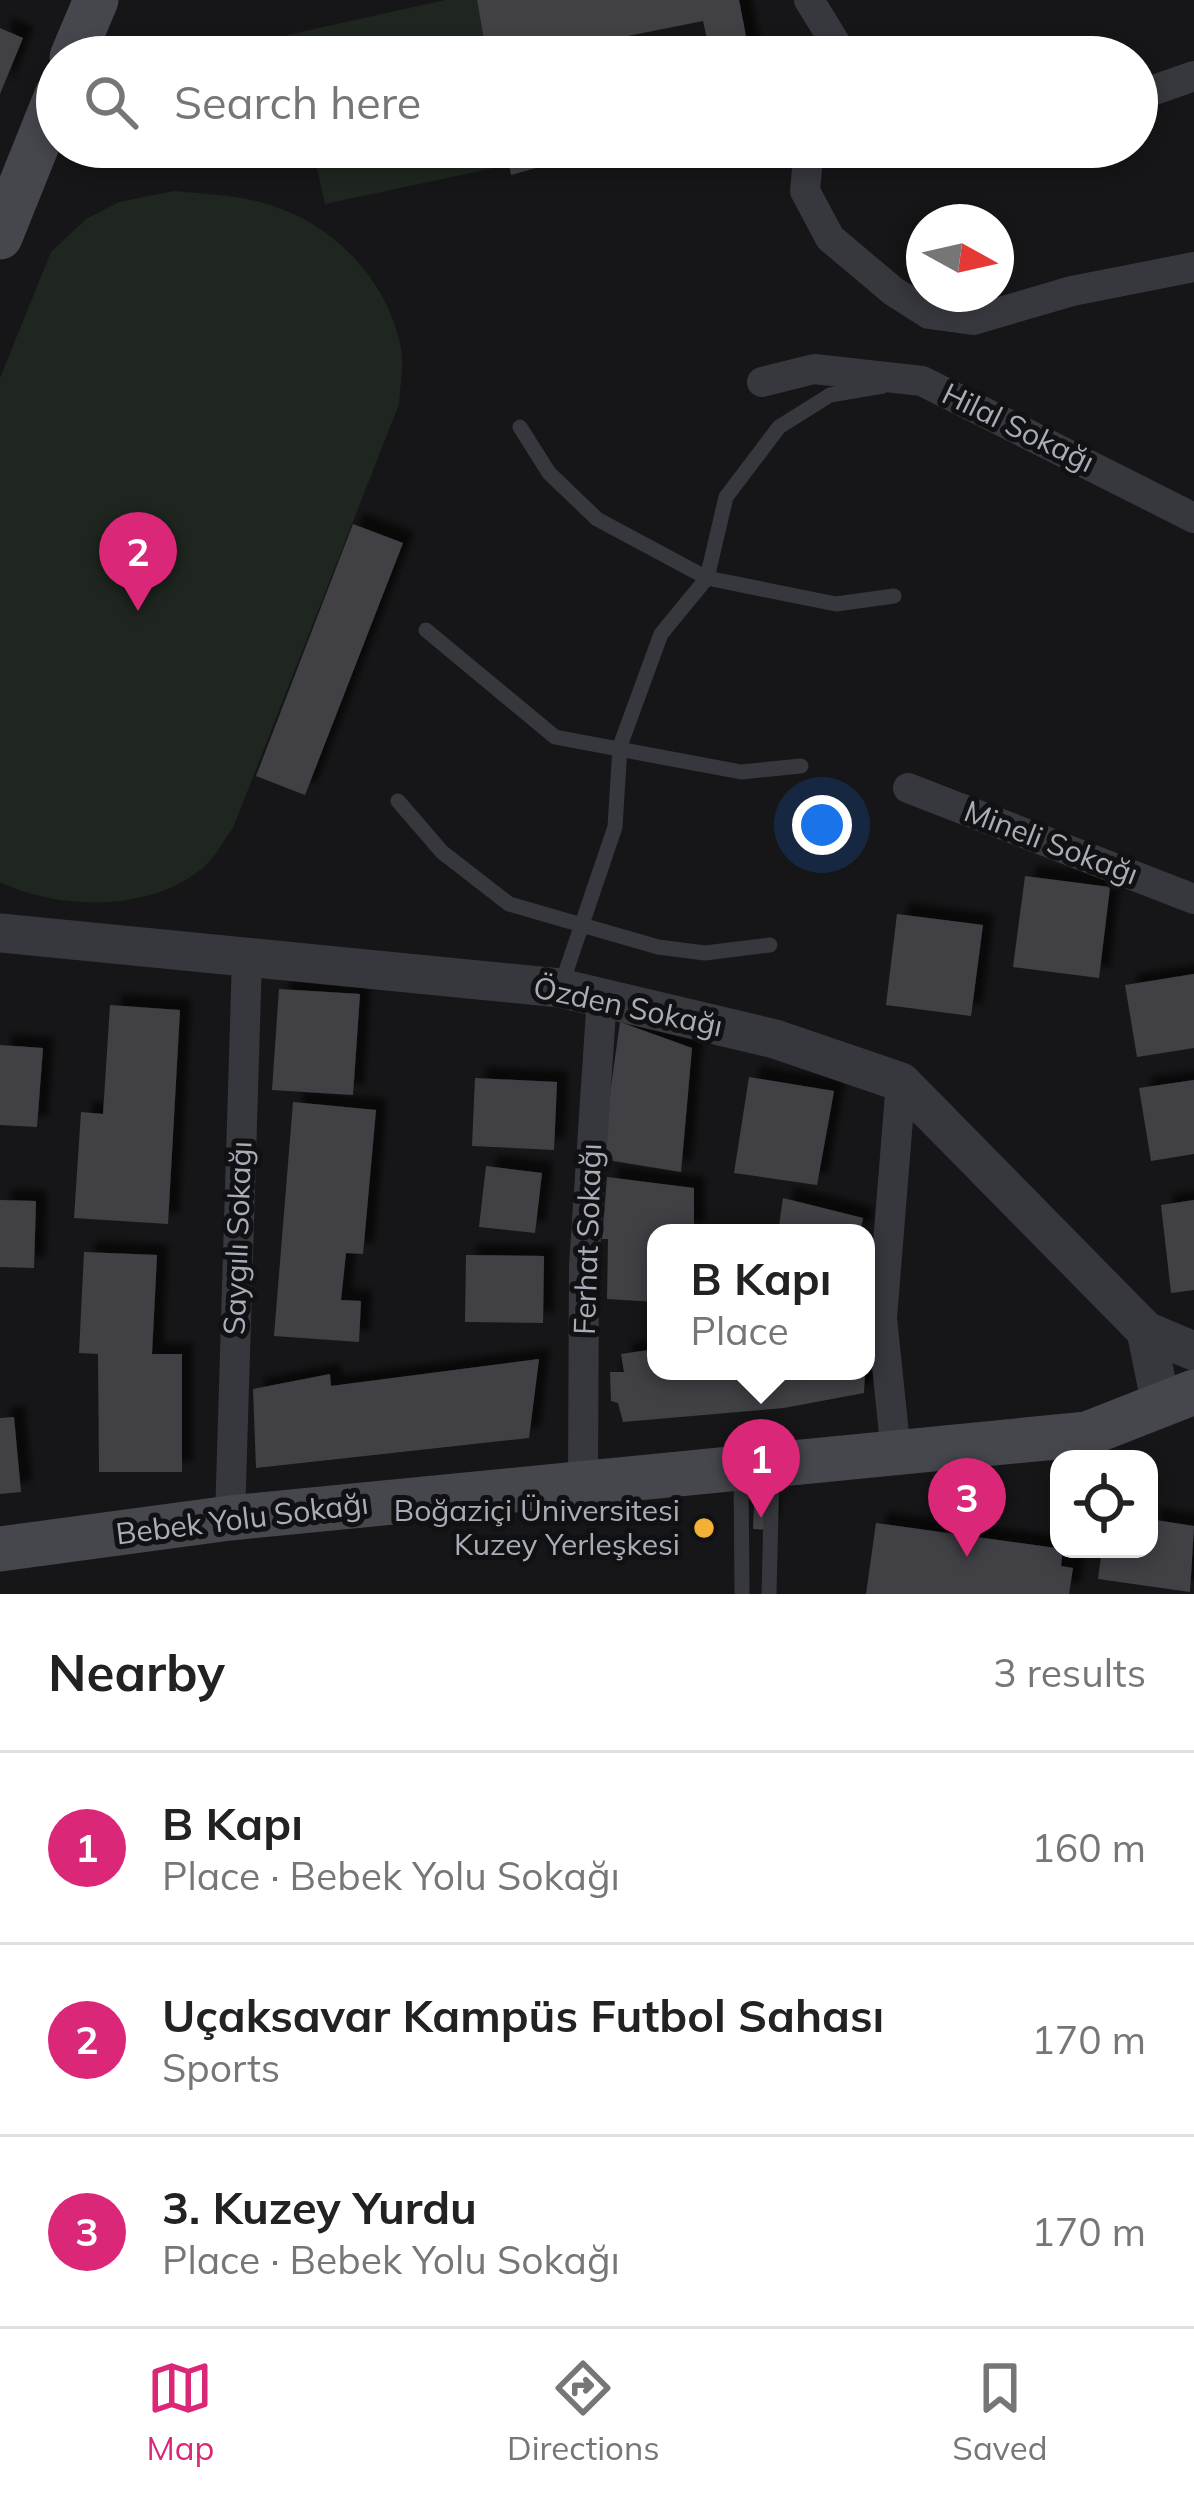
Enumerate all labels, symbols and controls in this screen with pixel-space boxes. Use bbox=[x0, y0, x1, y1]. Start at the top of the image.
search box bbox=[36, 36, 1158, 168]
icon: search bbox=[78, 69, 144, 135]
text: Search here bbox=[174, 74, 421, 130]
north arrow bbox=[906, 204, 1014, 312]
street label: Hilal Sokağı bbox=[936, 374, 1101, 480]
pin: 2 bbox=[99, 512, 177, 611]
street label: Mineli Sokağı bbox=[959, 791, 1144, 893]
your location bbox=[792, 795, 852, 855]
street label: Özden Sokağı bbox=[530, 967, 726, 1045]
street label: Saygılı Sokağı bbox=[215, 1140, 259, 1336]
street label: Ferhat Sokağı bbox=[565, 1142, 609, 1335]
popup bbox=[647, 1224, 875, 1380]
text: B Kapı bbox=[691, 1250, 831, 1306]
text: Place bbox=[691, 1306, 789, 1355]
pin: 1 bbox=[722, 1419, 800, 1518]
map controls bbox=[1050, 1450, 1158, 1558]
button: locate bbox=[1050, 1450, 1158, 1558]
pin: 3 bbox=[928, 1458, 1006, 1557]
street label: Bebek Yolu Sokağı bbox=[114, 1484, 370, 1552]
place label: Boğaziçi Üniversitesi Kuzey Yerleşkesi bbox=[394, 1491, 680, 1563]
marker: Boğaziçi Üniversitesi Kuzey Yerleşkesi bbox=[691, 1515, 717, 1541]
text: Nearby bbox=[48, 1640, 225, 1704]
text: 3 results bbox=[993, 1648, 1146, 1697]
text: B Kapı bbox=[162, 1795, 303, 1851]
text: 1 bbox=[75, 1823, 99, 1872]
text: 160 m bbox=[1031, 1823, 1146, 1872]
text: Place · Bebek Yolu Sokağı bbox=[162, 1851, 620, 1900]
text: Uçaksavar Kampüs Futbol Sahası bbox=[162, 1987, 884, 2043]
text: 2 bbox=[75, 2015, 99, 2064]
text: 170 m bbox=[1031, 2015, 1146, 2064]
text: Sports bbox=[162, 2043, 280, 2092]
text: 3. Kuzey Yurdu bbox=[162, 2179, 477, 2235]
text: 3 bbox=[75, 2207, 99, 2256]
text: 170 m bbox=[1031, 2207, 1146, 2256]
text: Place · Bebek Yolu Sokağı bbox=[162, 2235, 620, 2284]
tab: Map bbox=[146, 2355, 214, 2468]
tab: Directions bbox=[507, 2355, 660, 2468]
tab: Saved bbox=[952, 2355, 1048, 2468]

